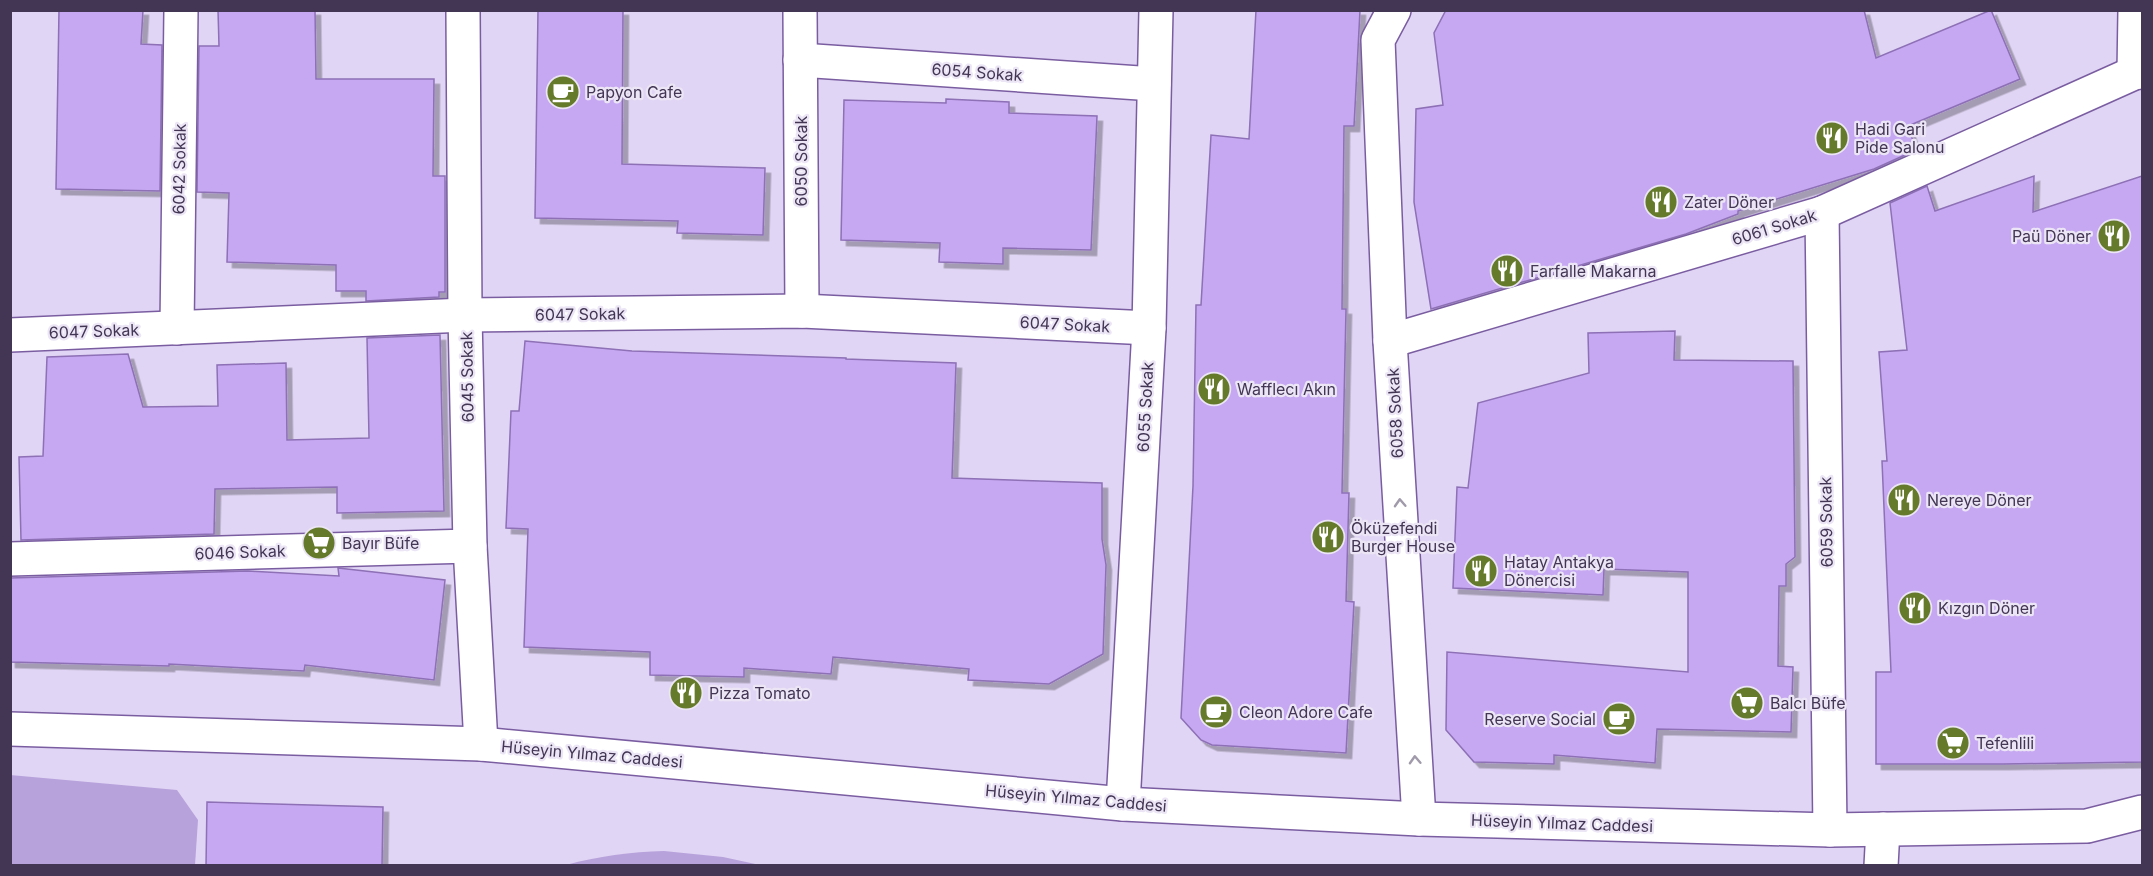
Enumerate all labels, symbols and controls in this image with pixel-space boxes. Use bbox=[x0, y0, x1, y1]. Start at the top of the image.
street label: 6054 Sokak bbox=[931, 59, 1023, 85]
cafe icon: Papyon Cafe bbox=[545, 74, 581, 110]
place label: Papyon Cafe bbox=[586, 82, 682, 102]
street label: 6050 Sokak bbox=[791, 115, 811, 206]
place label: Hadi Gari Pide Salonu bbox=[1855, 119, 1944, 157]
restaurant icon: Hadi Gari Pide Salonu bbox=[1814, 120, 1850, 156]
street label: 6042 Sokak bbox=[168, 123, 190, 215]
restaurant icon: Zater Döner bbox=[1643, 184, 1679, 220]
place label: Zater Döner bbox=[1684, 192, 1774, 212]
street label: 6061 Sokak bbox=[1729, 205, 1819, 249]
restaurant icon: Paü Döner bbox=[2096, 218, 2132, 254]
place label: Paü Döner bbox=[2012, 226, 2091, 246]
restaurant icon: Farfalle Makarna bbox=[1489, 253, 1525, 289]
place label: Farfalle Makarna bbox=[1530, 261, 1656, 281]
street label: 6047 Sokak bbox=[535, 303, 626, 325]
street label: 6047 Sokak bbox=[1019, 312, 1111, 336]
street label: 6047 Sokak bbox=[49, 319, 140, 343]
street label: 6045 Sokak bbox=[456, 331, 478, 423]
street label: 6055 Sokak bbox=[1133, 361, 1157, 453]
street label: 6058 Sokak bbox=[1383, 367, 1407, 459]
restaurant icon: Wafflecı Akın bbox=[1196, 371, 1232, 407]
place label: Wafflecı Akın bbox=[1237, 379, 1336, 399]
street label: 6059 Sokak bbox=[1815, 476, 1837, 567]
restaurant icon: Nereye Döner bbox=[1886, 482, 1922, 518]
place label: Nereye Döner bbox=[1927, 490, 2032, 510]
one-way arrow bbox=[1394, 498, 1407, 507]
place label: Öküzefendi Burger House bbox=[1351, 518, 1455, 556]
restaurant icon: Öküzefendi Burger House bbox=[1310, 519, 1346, 555]
supermarket icon: Bayır Büfe bbox=[301, 525, 337, 561]
place label: Bayır Büfe bbox=[342, 533, 419, 553]
street label: 6046 Sokak bbox=[194, 540, 286, 564]
place label: Hatay Antakya Dönercisi bbox=[1504, 552, 1614, 590]
restaurant icon: Hatay Antakya Dönercisi bbox=[1463, 553, 1499, 589]
restaurant icon: Kızgın Döner bbox=[1897, 590, 1933, 626]
place label: Kızgın Döner bbox=[1938, 598, 2035, 618]
restaurant icon: Pizza Tomato bbox=[668, 675, 704, 711]
place label: Pizza Tomato bbox=[709, 683, 811, 703]
supermarket icon: Balcı Büfe bbox=[1729, 685, 1765, 721]
place label: Balcı Büfe bbox=[1770, 693, 1846, 713]
cafe icon: Cleon Adore Cafe bbox=[1198, 694, 1234, 730]
cafe icon: Reserve Social bbox=[1601, 701, 1637, 737]
place label: Cleon Adore Cafe bbox=[1239, 702, 1373, 722]
place label: Reserve Social bbox=[1484, 709, 1596, 729]
supermarket icon: Tefenlili bbox=[1935, 725, 1971, 761]
place label: Tefenlili bbox=[1976, 733, 2034, 753]
street label: Hüseyin Yılmaz Caddesi bbox=[500, 736, 684, 772]
one-way arrow bbox=[1409, 756, 1422, 765]
street label: Hüseyin Yılmaz Caddesi bbox=[984, 780, 1168, 816]
street label: Hüseyin Yılmaz Caddesi bbox=[1471, 810, 1653, 836]

